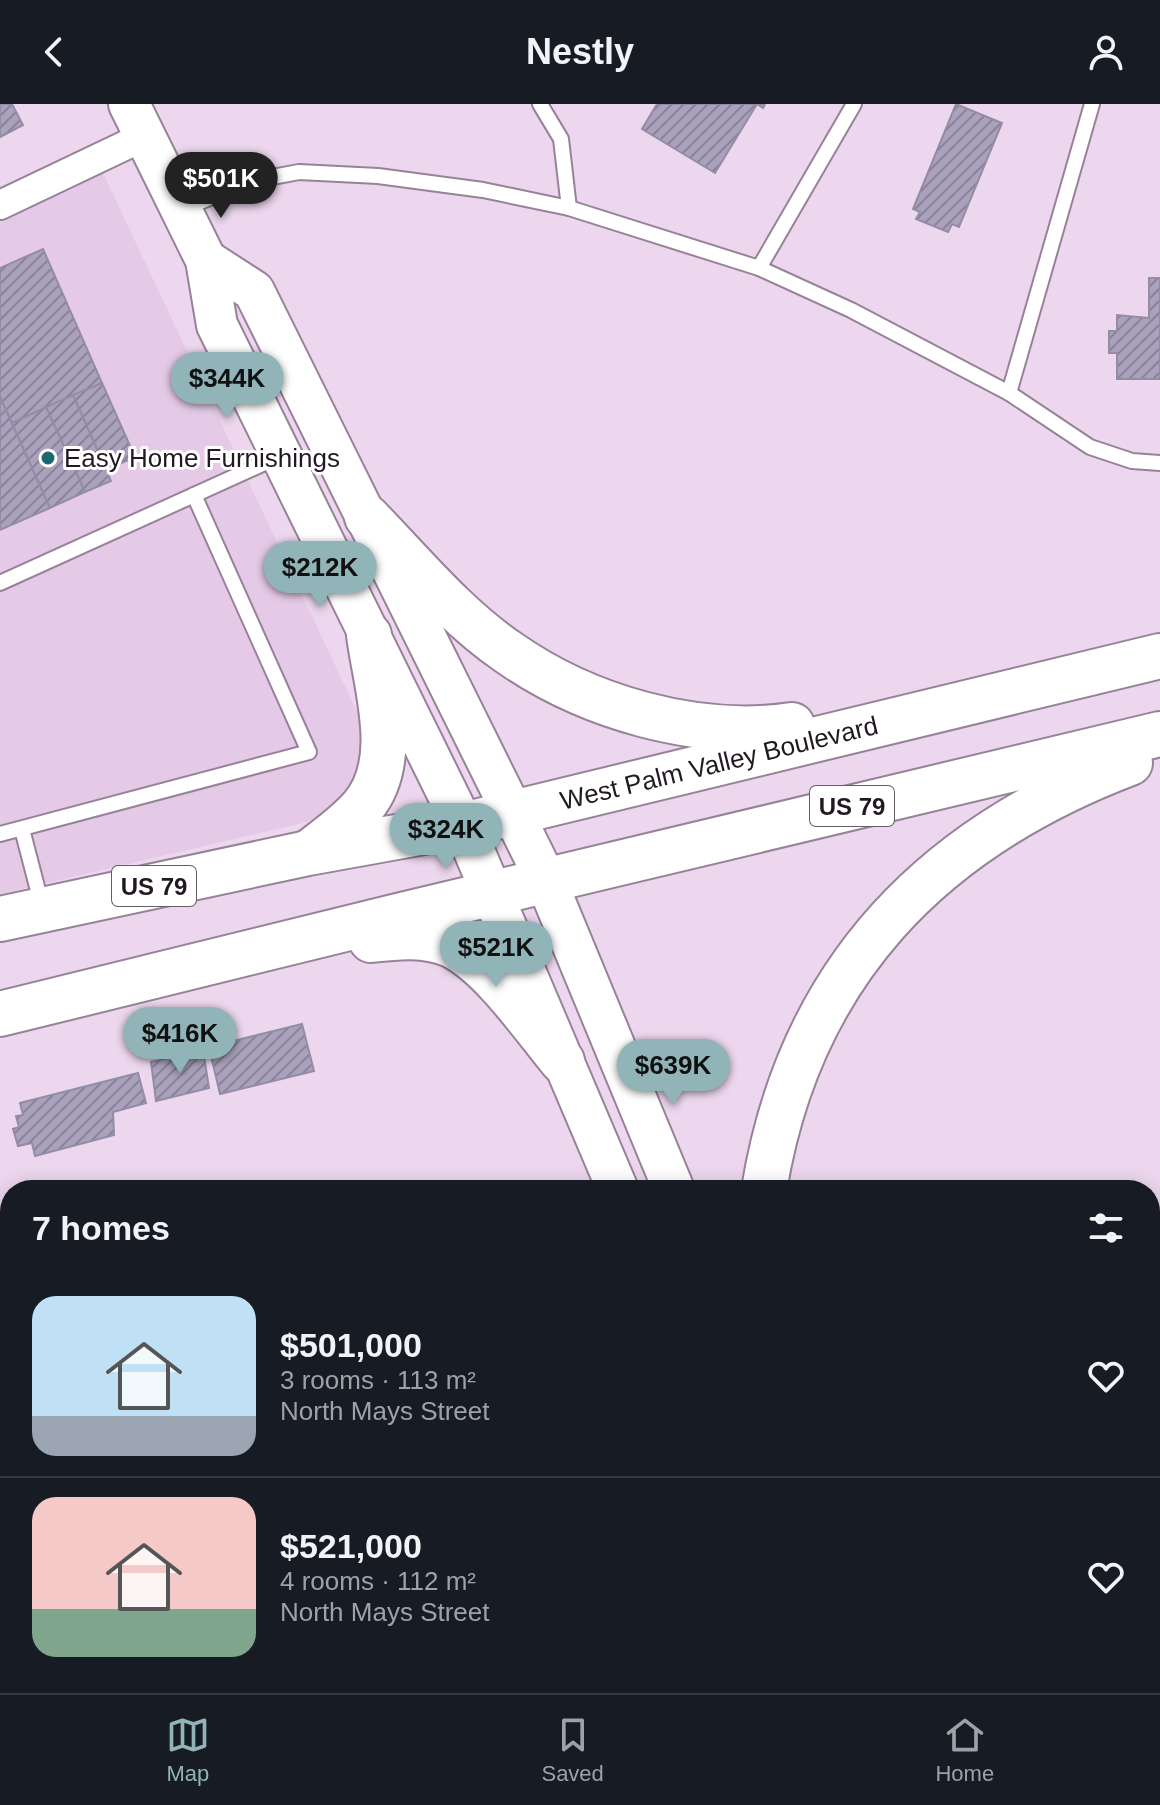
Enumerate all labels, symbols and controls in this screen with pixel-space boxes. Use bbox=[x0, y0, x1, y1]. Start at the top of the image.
icon: back bbox=[32, 30, 76, 74]
icon: person bbox=[1084, 30, 1128, 74]
text: Nestly bbox=[526, 31, 634, 72]
pin: $501K bbox=[165, 152, 277, 220]
text: $501K bbox=[183, 163, 259, 193]
pin: $344K bbox=[171, 352, 283, 420]
text: $344K bbox=[189, 363, 265, 393]
place label: Easy Home Furnishings bbox=[64, 443, 340, 473]
marker: Easy Home Furnishings bbox=[39, 449, 57, 467]
pin: $212K bbox=[264, 541, 376, 609]
text: $212K bbox=[282, 552, 358, 582]
street label: West Palm Valley Boulevard bbox=[557, 710, 881, 816]
road number: US 79 bbox=[810, 786, 894, 826]
pin: $324K bbox=[390, 803, 502, 871]
text: $324K bbox=[408, 814, 484, 844]
road number: US 79 bbox=[112, 866, 196, 906]
pin: $521K bbox=[440, 921, 552, 989]
text: $521K bbox=[458, 932, 534, 962]
pin: $416K bbox=[124, 1007, 236, 1075]
text: $416K bbox=[142, 1018, 218, 1048]
pin: $639K bbox=[617, 1039, 729, 1107]
text: $639K bbox=[635, 1050, 711, 1080]
icon: filters bbox=[1084, 1206, 1128, 1250]
text: 7 homes bbox=[32, 1209, 170, 1247]
text: $501,000 bbox=[280, 1326, 422, 1364]
icon: home bbox=[96, 1328, 192, 1424]
icon: heart bbox=[1084, 1354, 1128, 1398]
text: 3 rooms · 113 m² bbox=[280, 1365, 476, 1395]
text: North Mays Street bbox=[280, 1396, 490, 1426]
text: $521,000 bbox=[280, 1527, 422, 1565]
icon: home bbox=[96, 1529, 192, 1625]
icon: heart bbox=[1084, 1555, 1128, 1599]
text: 4 rooms · 112 m² bbox=[280, 1566, 476, 1596]
text: North Mays Street bbox=[280, 1597, 490, 1627]
tab: Map bbox=[166, 1713, 210, 1787]
tab: Saved bbox=[541, 1713, 604, 1787]
tab: Home bbox=[935, 1713, 994, 1787]

